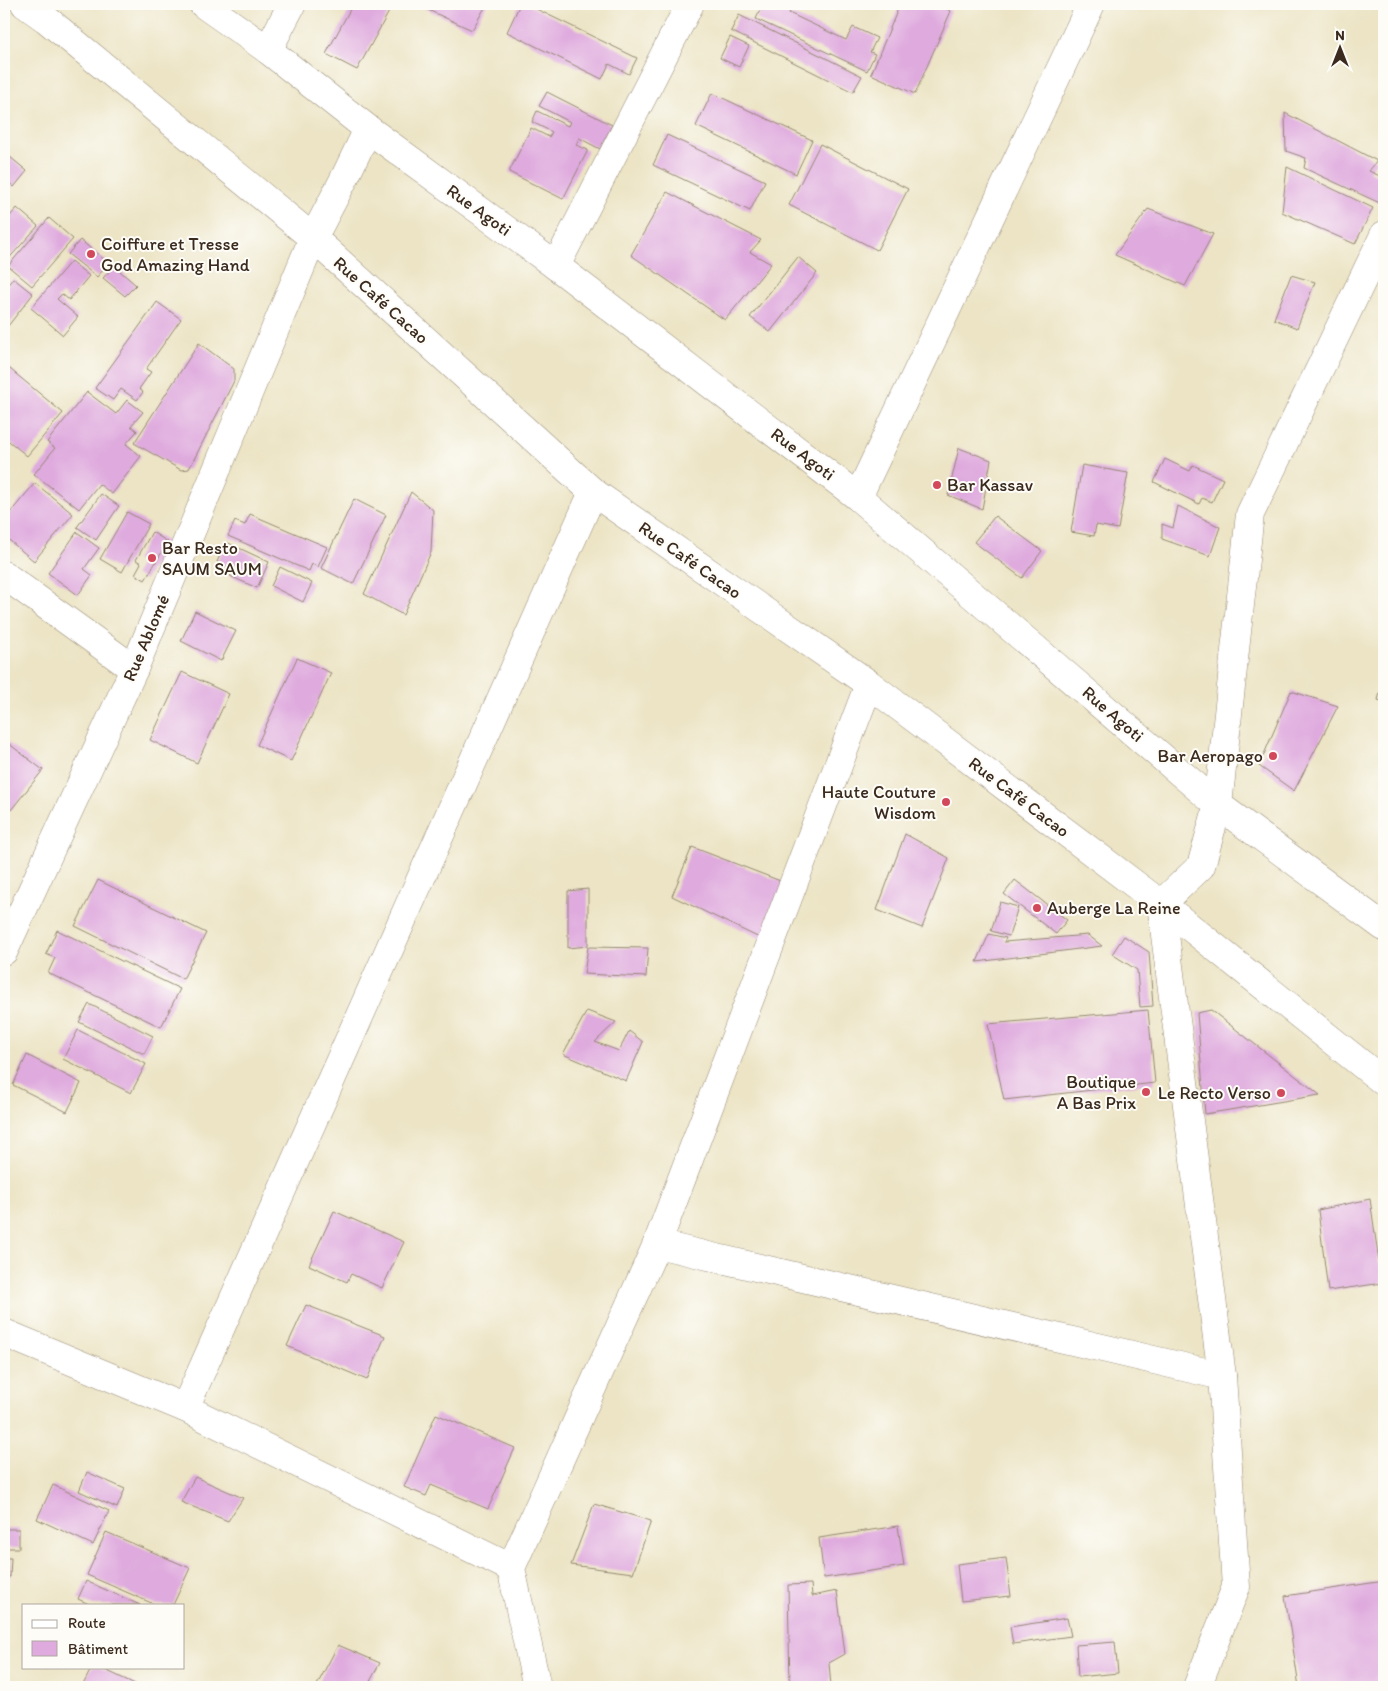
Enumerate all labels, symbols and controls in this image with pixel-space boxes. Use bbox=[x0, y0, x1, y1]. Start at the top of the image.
north arrow bbox=[1316, 22, 1366, 72]
text: N bbox=[1335, 27, 1345, 44]
street label: Rue Agoti bbox=[442, 179, 516, 241]
place label: Coiffure et Tresse God Amazing Hand bbox=[101, 233, 250, 276]
marker: Coiffure et Tresse God Amazing Hand bbox=[85, 248, 97, 260]
street label: Rue Café Cacao bbox=[329, 252, 433, 348]
street label: Rue Agoti bbox=[767, 423, 839, 485]
place label: Bar Kassav bbox=[947, 474, 1034, 496]
marker: Bar Kassav bbox=[931, 479, 943, 491]
street label: Rue Café Cacao bbox=[634, 516, 746, 604]
place label: Bar Resto SAUM SAUM bbox=[162, 537, 262, 580]
marker: Bar Resto SAUM SAUM bbox=[146, 552, 158, 564]
street label: Rue Ablomé bbox=[118, 591, 174, 685]
street label: Rue Agoti bbox=[1078, 681, 1148, 747]
place label: Bar Aeropago bbox=[1158, 745, 1263, 767]
marker: Bar Aeropago bbox=[1267, 750, 1279, 762]
street label: Rue Café Cacao bbox=[964, 752, 1074, 842]
place label: Haute Couture Wisdom bbox=[822, 781, 936, 824]
marker: Haute Couture Wisdom bbox=[940, 796, 952, 808]
place label: Auberge La Reine bbox=[1047, 897, 1181, 919]
marker: Auberge La Reine bbox=[1031, 902, 1043, 914]
place label: Boutique A Bas Prix bbox=[1057, 1071, 1136, 1114]
place label: Le Recto Verso bbox=[1158, 1082, 1271, 1104]
marker: Boutique A Bas Prix bbox=[1140, 1086, 1152, 1098]
marker: Le Recto Verso bbox=[1275, 1087, 1287, 1099]
legend bbox=[22, 1604, 185, 1668]
text: Route bbox=[68, 1614, 106, 1632]
text: Bâtiment bbox=[68, 1640, 129, 1658]

